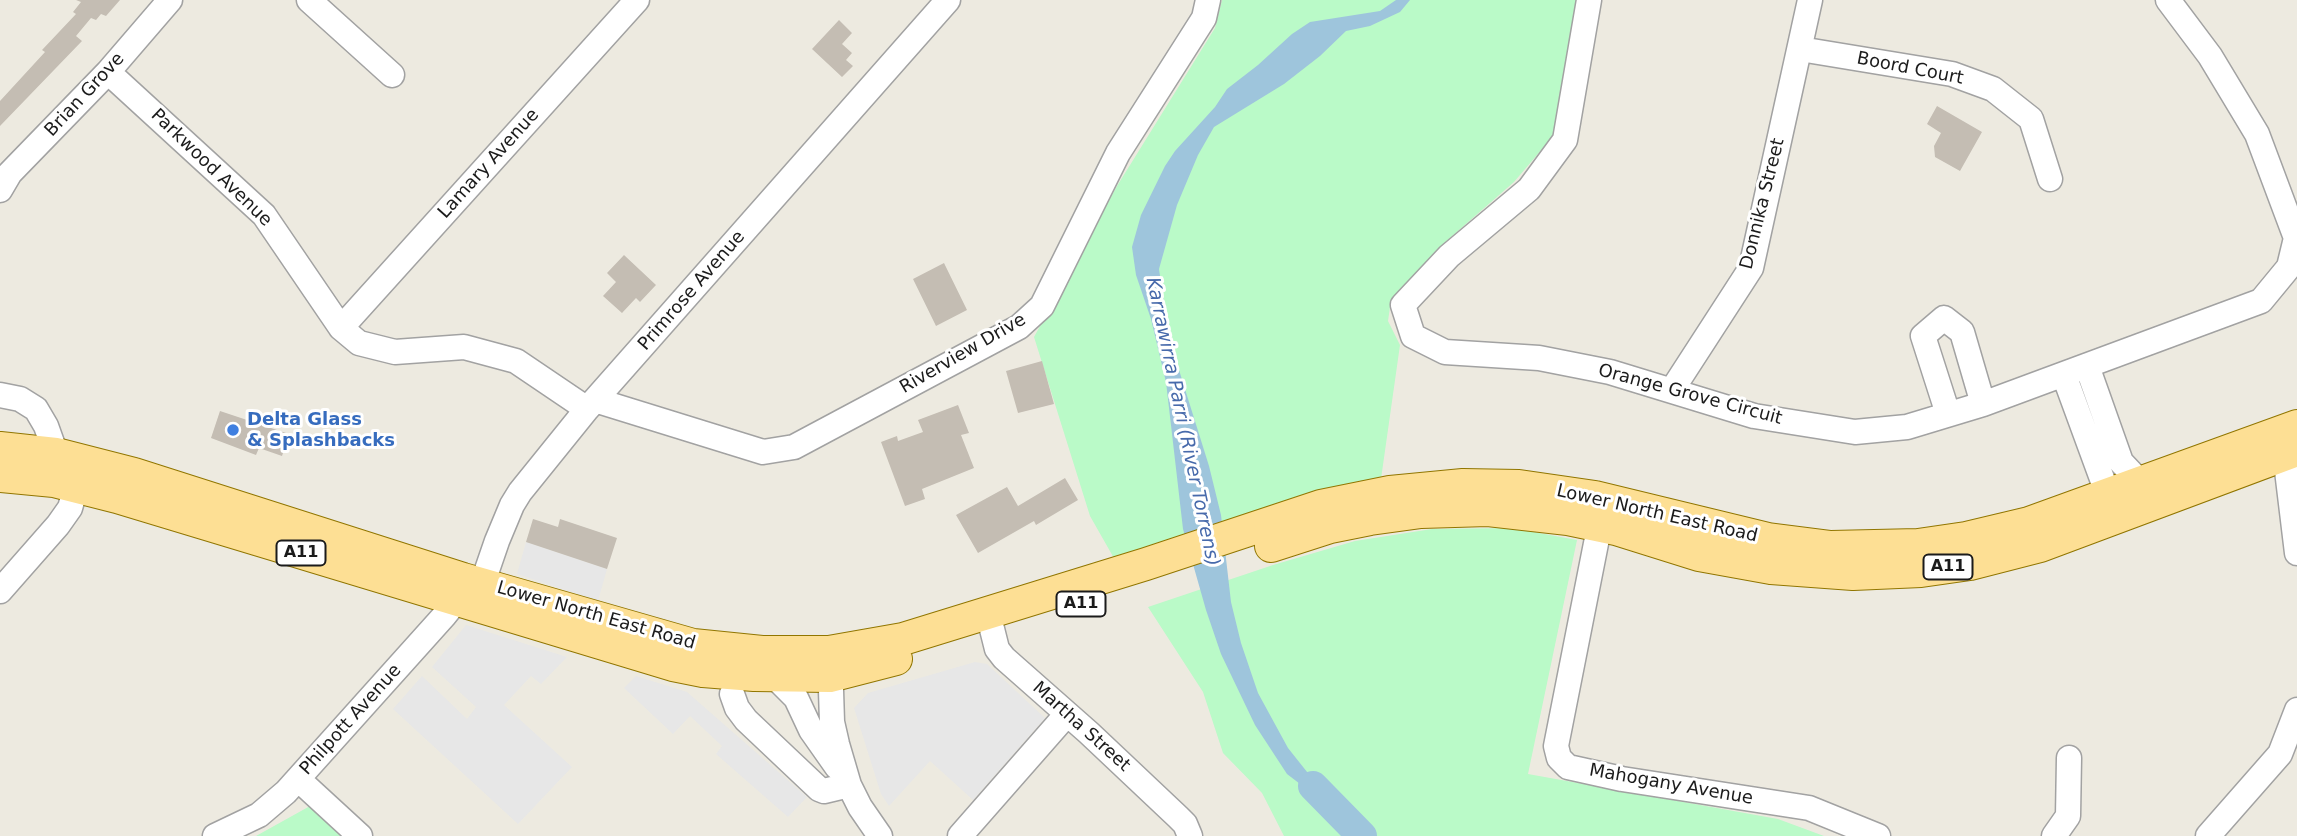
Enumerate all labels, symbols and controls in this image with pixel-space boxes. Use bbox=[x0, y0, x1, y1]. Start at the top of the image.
street label: Boord Court bbox=[1855, 48, 1965, 90]
street label: Brian Grove bbox=[41, 49, 129, 141]
street label: Parkwood Avenue bbox=[146, 105, 276, 231]
street label: Lamary Avenue bbox=[434, 105, 544, 223]
street label: Donnika Street bbox=[1736, 136, 1790, 272]
street label: Primrose Avenue bbox=[634, 227, 750, 355]
water label: Karrawirra Parri (River Torrens) bbox=[1140, 275, 1224, 569]
street label: Riverview Drive bbox=[896, 309, 1030, 399]
street label: Orange Grove Circuit bbox=[1596, 360, 1784, 430]
place label: Delta Glass & Splashbacks bbox=[247, 409, 395, 452]
marker: Delta Glass & Splashbacks bbox=[225, 422, 241, 438]
street label: Lower North East Road bbox=[1554, 480, 1760, 548]
road number: A11 bbox=[276, 540, 326, 566]
road number: A11 bbox=[1924, 554, 1972, 580]
street label: Lower North East Road bbox=[494, 577, 698, 655]
road number: A11 bbox=[1056, 592, 1106, 617]
street label: Philpott Avenue bbox=[296, 660, 406, 780]
street label: Martha Street bbox=[1028, 678, 1134, 776]
street label: Mahogany Avenue bbox=[1587, 760, 1755, 810]

